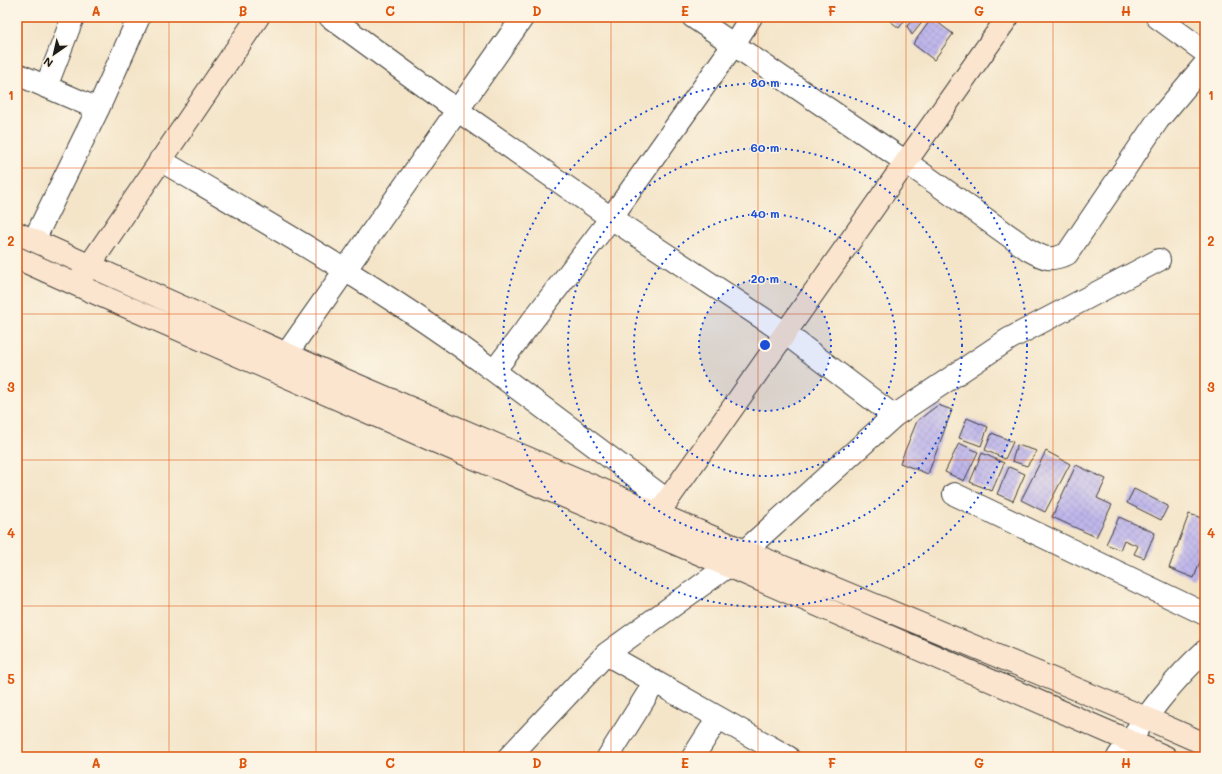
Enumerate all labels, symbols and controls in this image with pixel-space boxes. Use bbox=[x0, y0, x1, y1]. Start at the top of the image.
text: A bbox=[91, 2, 101, 19]
text: B bbox=[239, 2, 248, 19]
text: C bbox=[385, 2, 395, 19]
text: D bbox=[532, 2, 542, 19]
text: E bbox=[681, 2, 689, 19]
text: F bbox=[828, 2, 836, 19]
text: G bbox=[974, 2, 984, 19]
text: H bbox=[1121, 2, 1131, 19]
north arrow bbox=[34, 34, 74, 74]
text: N bbox=[40, 54, 56, 71]
text: 80 m bbox=[750, 74, 780, 90]
text: 1 bbox=[8, 86, 14, 103]
text: 1 bbox=[1208, 86, 1214, 103]
text: 60 m bbox=[751, 139, 779, 155]
text: 40 m bbox=[750, 205, 780, 221]
text: 2 bbox=[7, 232, 15, 249]
text: 2 bbox=[1207, 232, 1215, 249]
text: 20 m bbox=[751, 270, 779, 286]
centre of rings bbox=[758, 338, 772, 352]
text: 3 bbox=[7, 378, 15, 395]
text: 3 bbox=[1207, 378, 1215, 395]
text: 4 bbox=[7, 524, 15, 541]
text: 4 bbox=[1207, 524, 1215, 541]
text: 5 bbox=[7, 670, 15, 687]
text: 5 bbox=[1207, 670, 1215, 687]
text: A bbox=[91, 754, 101, 771]
text: B bbox=[239, 754, 248, 771]
text: C bbox=[385, 754, 395, 771]
text: D bbox=[532, 754, 542, 771]
text: E bbox=[681, 754, 689, 771]
text: F bbox=[828, 754, 836, 771]
text: G bbox=[974, 754, 984, 771]
text: H bbox=[1121, 754, 1131, 771]

